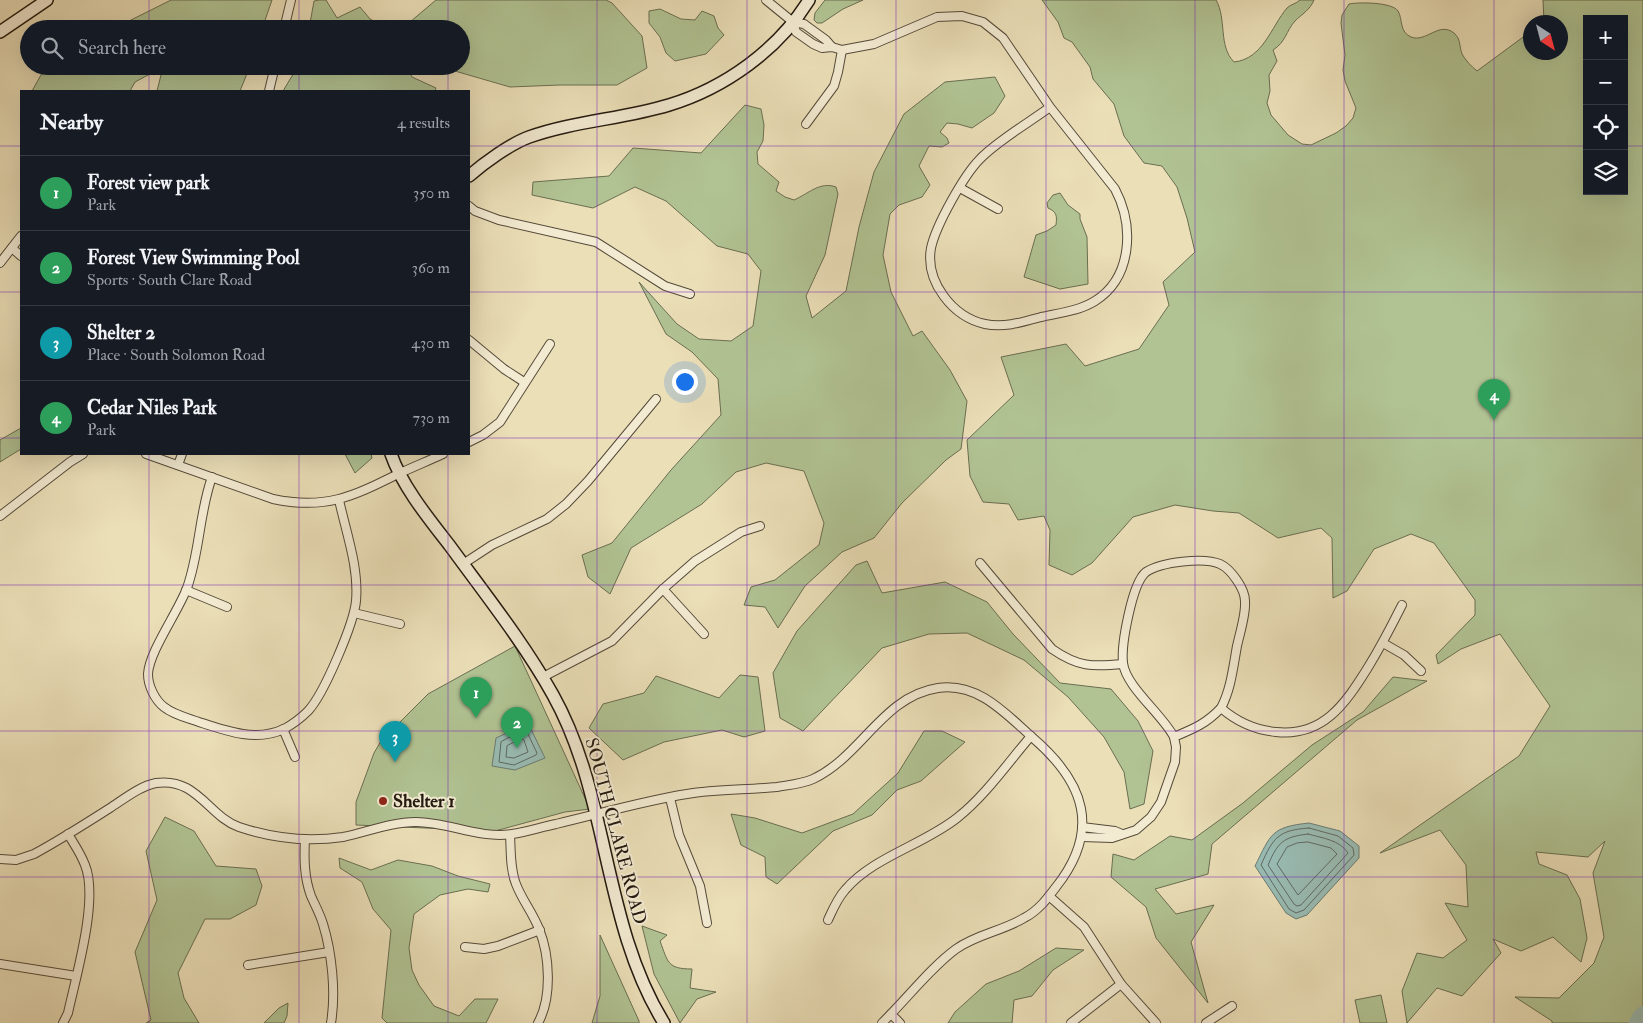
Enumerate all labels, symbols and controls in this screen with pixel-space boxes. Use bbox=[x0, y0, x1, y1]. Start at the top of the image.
north arrow bbox=[1523, 15, 1568, 60]
map controls bbox=[1583, 15, 1628, 195]
button: + bbox=[1583, 15, 1628, 60]
search box bbox=[20, 20, 470, 75]
icon: search bbox=[38, 34, 66, 62]
text: Search here bbox=[78, 36, 166, 60]
button: − bbox=[1583, 60, 1628, 105]
button: locate bbox=[1583, 105, 1628, 150]
text: Nearby bbox=[40, 109, 103, 136]
text: 4 results bbox=[397, 113, 450, 133]
button: layers bbox=[1583, 150, 1628, 195]
text: Forest view park bbox=[87, 171, 210, 195]
text: 1 bbox=[53, 183, 59, 203]
text: 350 m bbox=[413, 183, 450, 203]
text: Park bbox=[87, 195, 116, 215]
text: Forest View Swimming Pool bbox=[87, 246, 300, 270]
text: 2 bbox=[52, 258, 60, 278]
text: 360 m bbox=[412, 258, 450, 278]
text: Sports · South Clare Road bbox=[87, 270, 252, 290]
text: Shelter 2 bbox=[87, 321, 155, 345]
text: 3 bbox=[53, 333, 59, 353]
text: 430 m bbox=[411, 333, 450, 353]
text: Place · South Solomon Road bbox=[87, 345, 265, 365]
your location bbox=[672, 369, 698, 395]
pin: 4 bbox=[1478, 379, 1510, 420]
text: Cedar Niles Park bbox=[87, 396, 217, 420]
text: 4 bbox=[52, 408, 60, 428]
text: 730 m bbox=[413, 408, 450, 428]
text: Park bbox=[87, 420, 116, 440]
pin: 1 bbox=[460, 677, 492, 718]
pin: 2 bbox=[501, 707, 533, 748]
pin: 3 bbox=[379, 721, 411, 762]
street label: SOUTH CLARE ROAD bbox=[580, 735, 652, 927]
place label: Shelter 1 bbox=[393, 790, 455, 813]
marker: Shelter 1 bbox=[377, 795, 389, 807]

